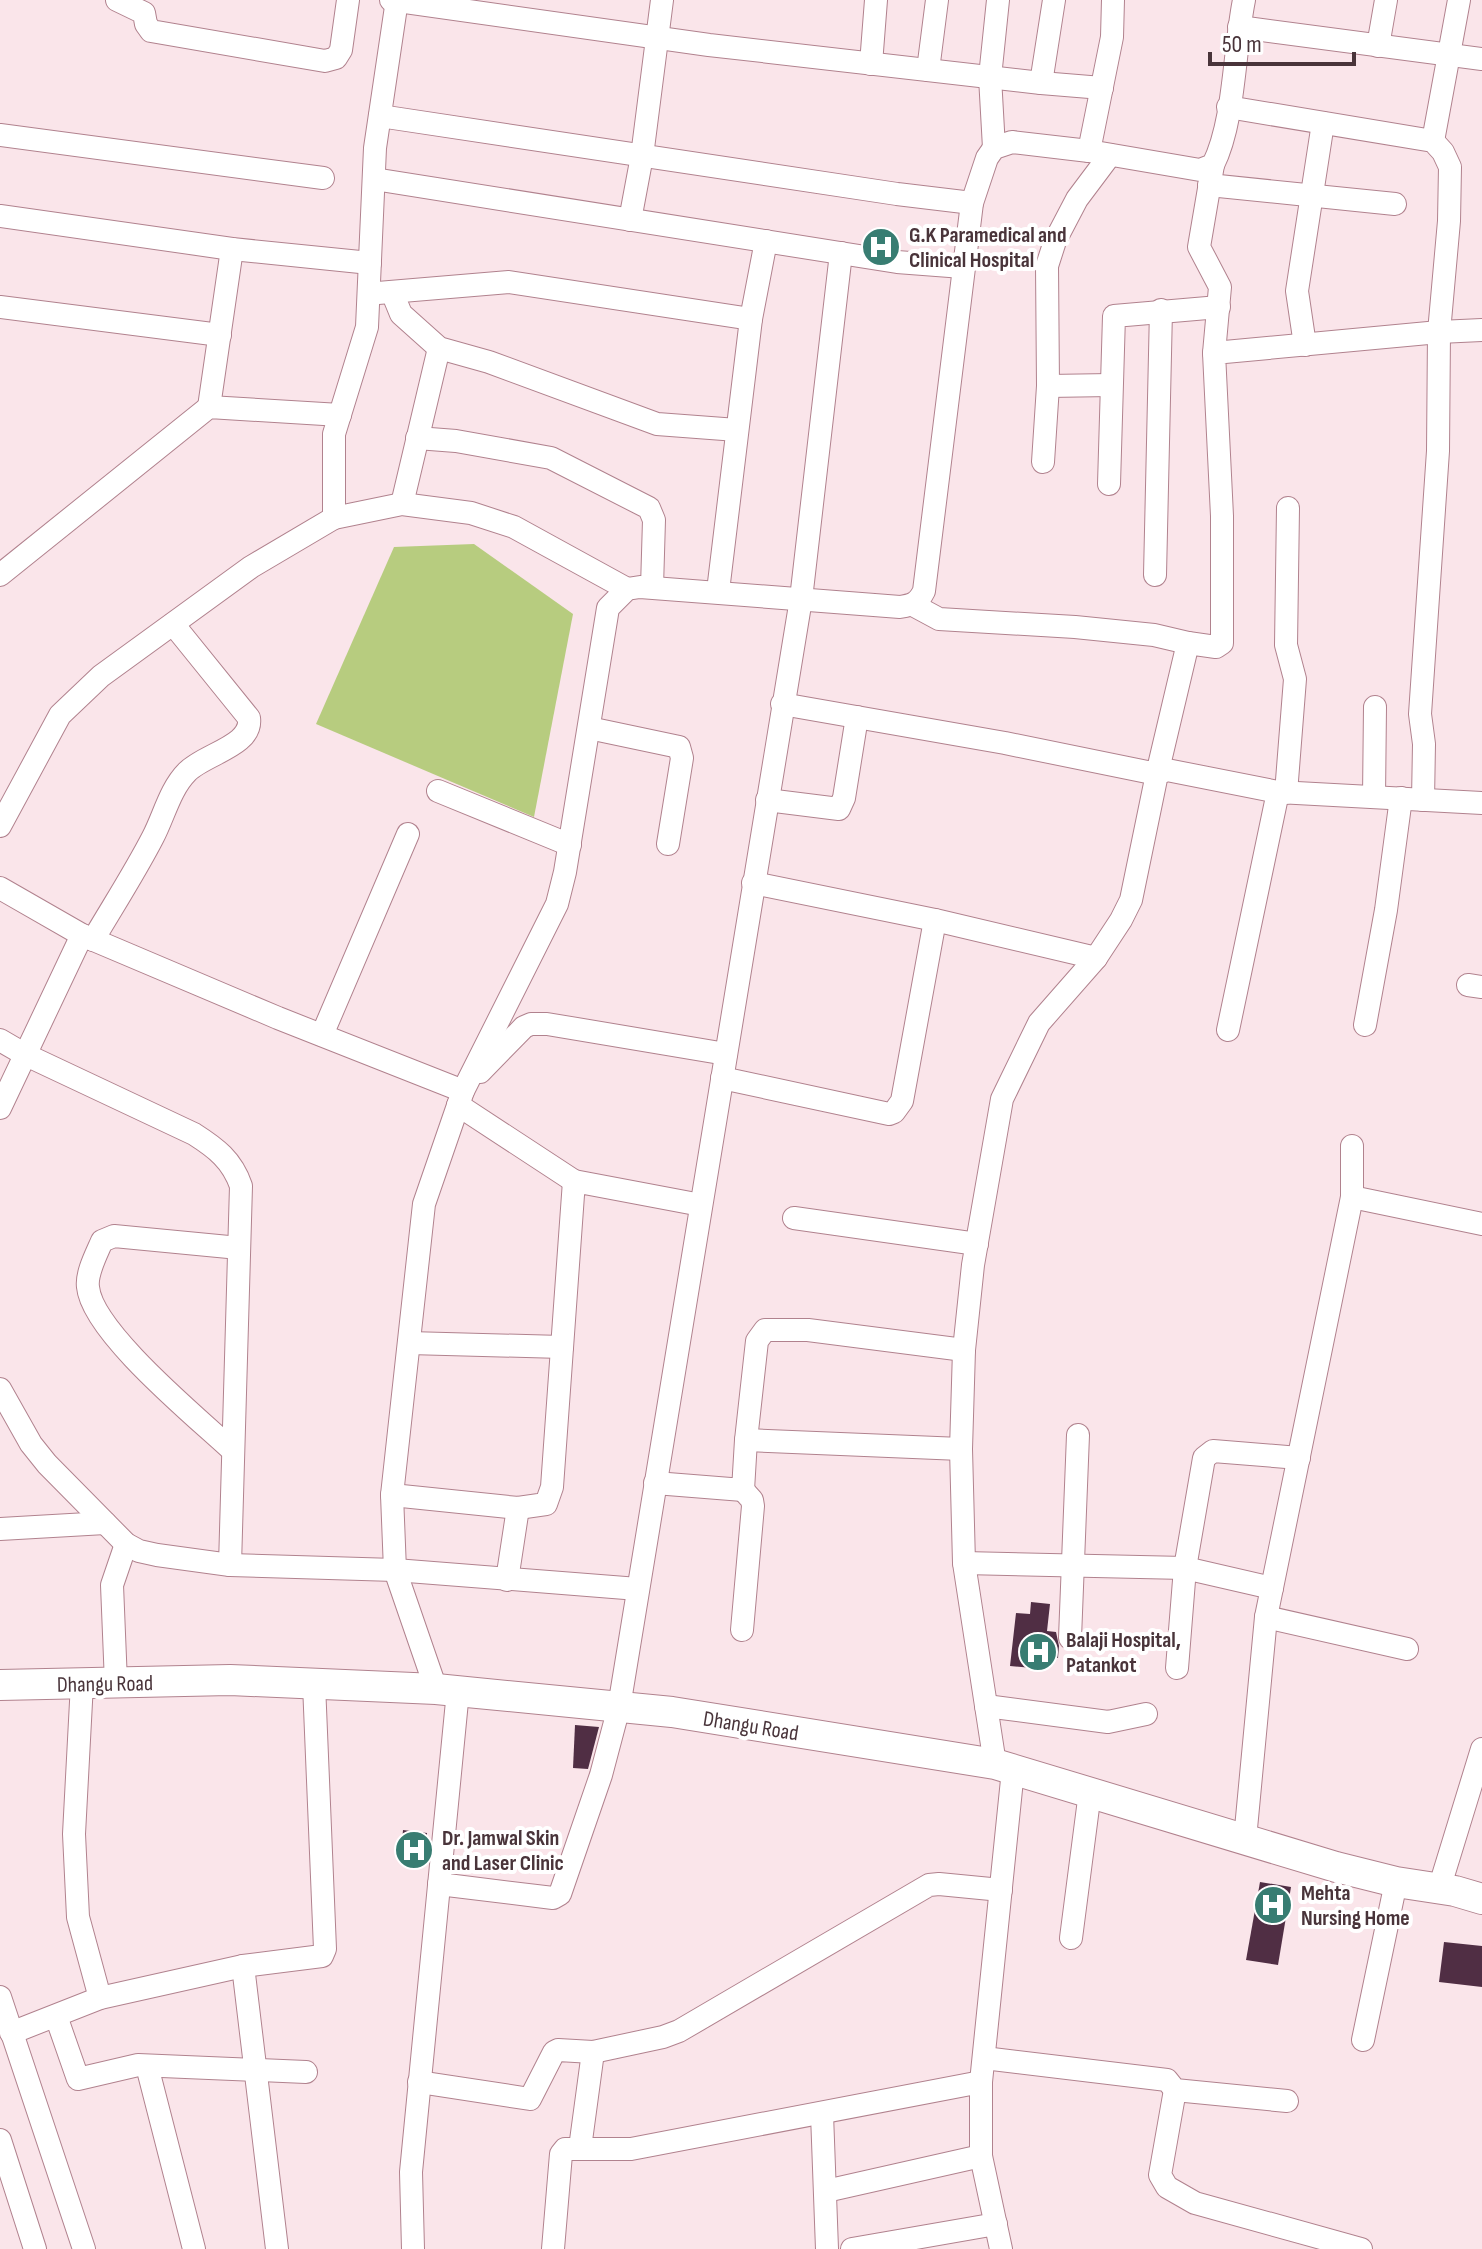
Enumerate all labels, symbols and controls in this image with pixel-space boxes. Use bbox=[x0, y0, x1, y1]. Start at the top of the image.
scale bar bbox=[1210, 16, 1354, 66]
text: 50 m bbox=[1222, 30, 1262, 59]
place label: G.K Paramedical and Clinical Hospital bbox=[909, 222, 1066, 274]
hospital icon: G.K Paramedical and Clinical Hospital bbox=[860, 226, 902, 268]
place label: Balaji Hospital, Patankot bbox=[1066, 1627, 1181, 1679]
hospital icon: Balaji Hospital, Patankot bbox=[1017, 1631, 1059, 1673]
street label: Dhangu Road bbox=[57, 1670, 153, 1699]
street label: Dhangu Road bbox=[701, 1706, 800, 1747]
place label: Dr. Jamwal Skin and Laser Clinic bbox=[442, 1825, 564, 1877]
hospital icon: Dr. Jamwal Skin and Laser Clinic bbox=[393, 1829, 435, 1871]
place label: Mehta Nursing Home bbox=[1301, 1880, 1410, 1932]
hospital icon: Mehta Nursing Home bbox=[1252, 1884, 1294, 1926]

